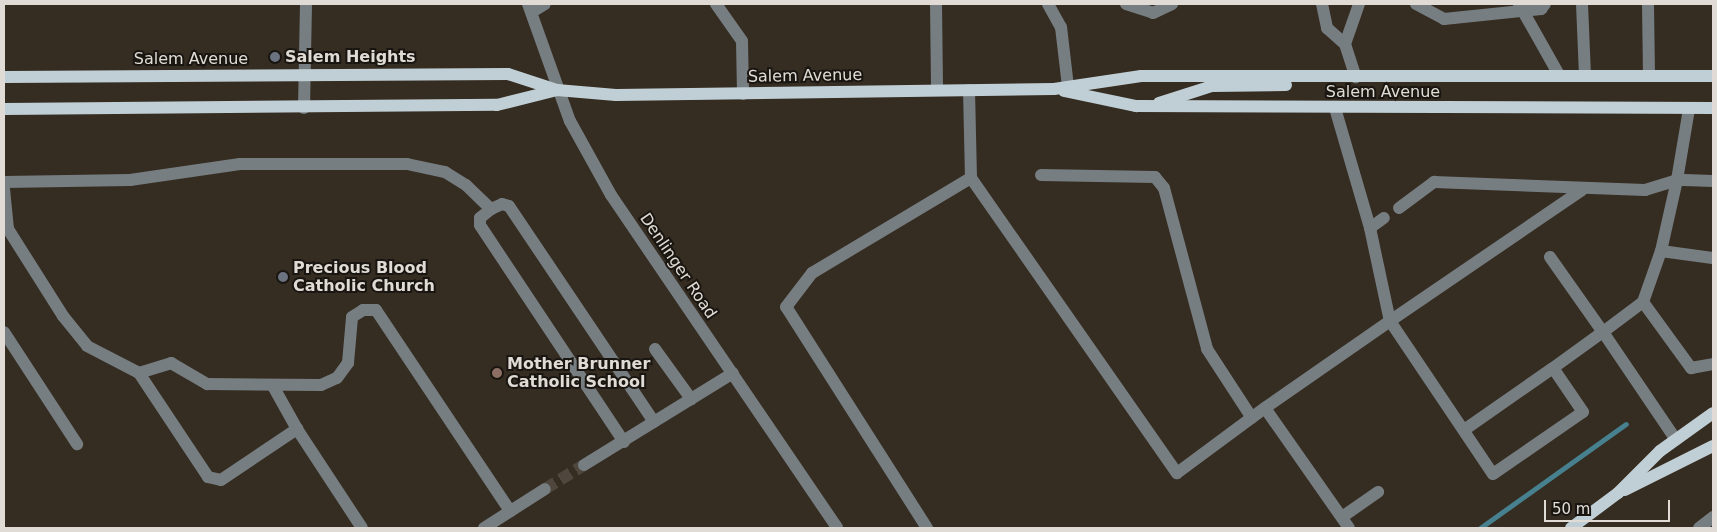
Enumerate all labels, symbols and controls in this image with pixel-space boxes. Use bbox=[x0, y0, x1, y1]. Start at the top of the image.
place label: Salem Heights bbox=[285, 47, 416, 67]
street label: Salem Avenue bbox=[134, 49, 248, 69]
marker: Salem Heights bbox=[269, 51, 281, 63]
street label: Salem Avenue bbox=[748, 65, 862, 87]
street label: Salem Avenue bbox=[1326, 82, 1440, 102]
street label: Denlinger Road bbox=[636, 210, 720, 322]
place label: Precious Blood Catholic Church bbox=[293, 258, 435, 296]
marker: Precious Blood Catholic Church bbox=[277, 271, 289, 283]
place label: Mother Brunner Catholic School bbox=[507, 354, 650, 392]
marker: Mother Brunner Catholic School bbox=[491, 367, 503, 379]
scale bar bbox=[1547, 490, 1673, 522]
text: 50 m bbox=[1552, 500, 1590, 518]

